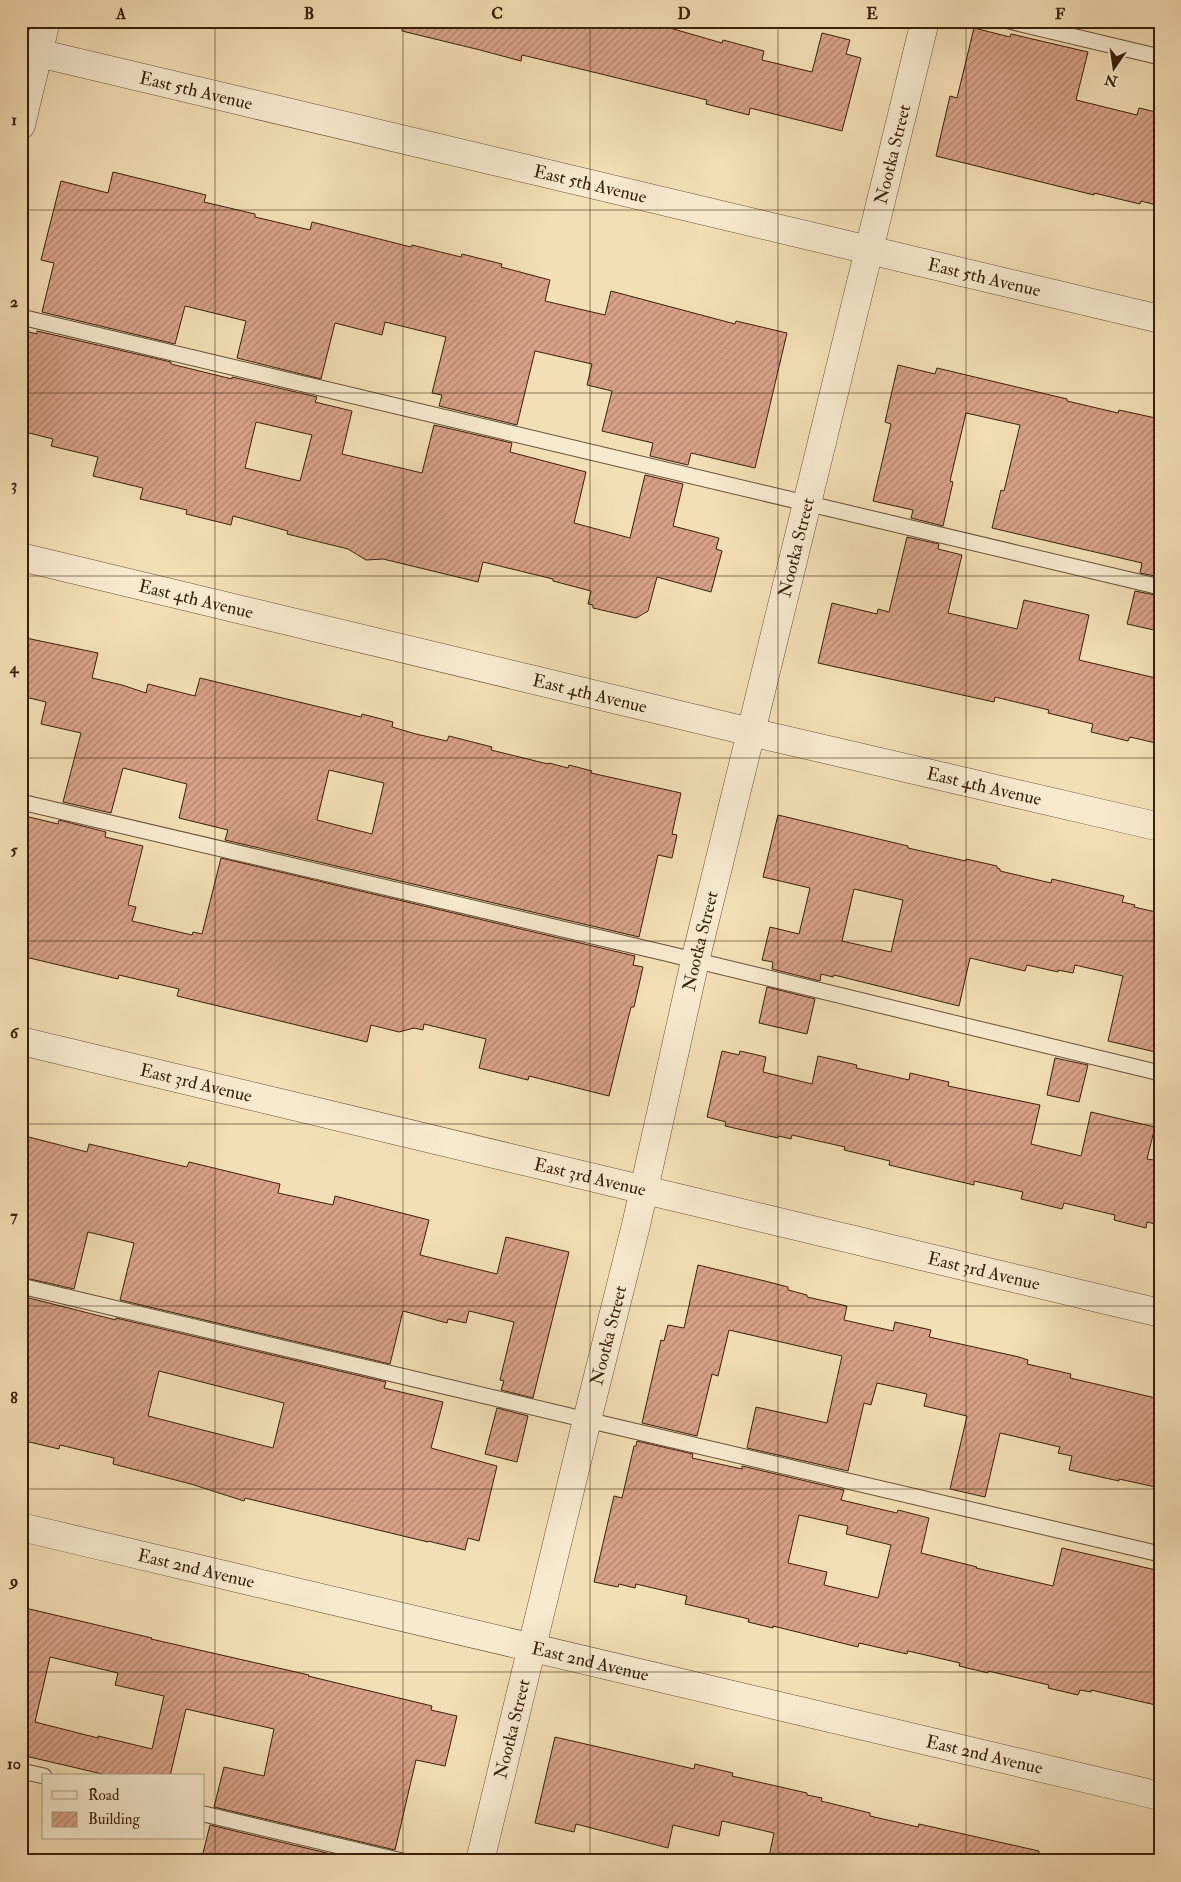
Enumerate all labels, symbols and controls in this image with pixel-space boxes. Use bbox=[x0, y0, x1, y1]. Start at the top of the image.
text: A bbox=[115, 4, 127, 24]
text: B bbox=[304, 4, 314, 24]
text: C bbox=[491, 4, 503, 24]
text: D bbox=[677, 4, 691, 24]
text: E bbox=[866, 4, 878, 24]
text: F bbox=[1055, 4, 1065, 24]
north arrow bbox=[1088, 42, 1138, 92]
street label: East 5th Avenue bbox=[137, 66, 255, 115]
text: N bbox=[1103, 70, 1120, 90]
street label: Nootka Street bbox=[869, 102, 916, 206]
text: 1 bbox=[11, 110, 17, 130]
street label: East 5th Avenue bbox=[531, 159, 649, 209]
street label: East 5th Avenue bbox=[926, 253, 1044, 302]
text: 2 bbox=[10, 292, 18, 312]
text: 3 bbox=[11, 475, 17, 495]
street label: Nootka Street bbox=[773, 495, 819, 600]
street label: East 4th Avenue bbox=[136, 574, 256, 624]
text: 4 bbox=[9, 658, 20, 678]
street label: East 4th Avenue bbox=[530, 669, 650, 718]
street label: East 4th Avenue bbox=[924, 762, 1044, 811]
text: 5 bbox=[10, 840, 18, 860]
street label: Nootka Street bbox=[677, 889, 723, 993]
text: 6 bbox=[10, 1023, 20, 1043]
street label: East 3rd Avenue bbox=[138, 1058, 255, 1107]
street label: East 3rd Avenue bbox=[532, 1152, 649, 1201]
text: 7 bbox=[10, 1206, 18, 1226]
street label: East 3rd Avenue bbox=[926, 1246, 1043, 1296]
street label: Nootka Street bbox=[585, 1283, 632, 1388]
text: 8 bbox=[10, 1388, 18, 1408]
street label: East 2nd Avenue bbox=[135, 1543, 257, 1593]
text: 9 bbox=[8, 1571, 18, 1591]
street label: East 2nd Avenue bbox=[530, 1637, 652, 1686]
street label: Nootka Street bbox=[489, 1676, 535, 1781]
street label: East 2nd Avenue bbox=[924, 1730, 1046, 1780]
text: 10 bbox=[7, 1754, 21, 1774]
legend bbox=[42, 1774, 205, 1840]
text: Road bbox=[88, 1786, 120, 1805]
text: Building bbox=[88, 1810, 140, 1829]

